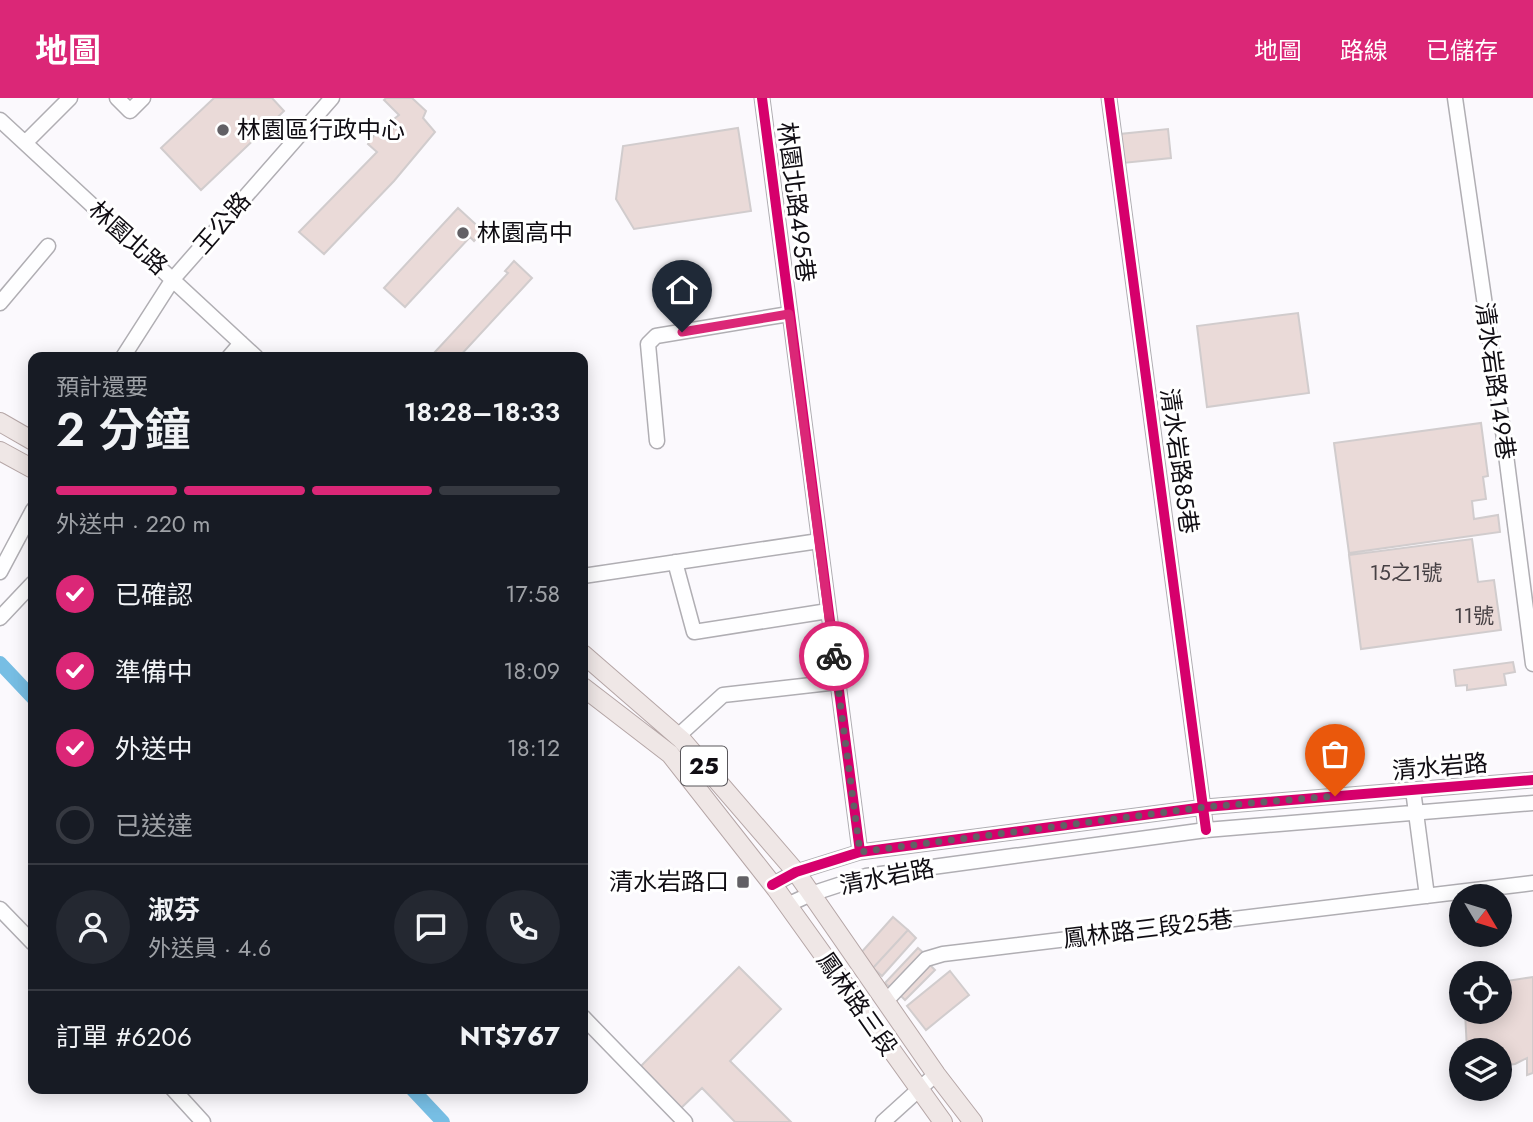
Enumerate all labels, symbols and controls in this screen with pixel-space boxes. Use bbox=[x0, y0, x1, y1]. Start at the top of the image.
text: 地圖 bbox=[35, 27, 101, 74]
text: 地圖 bbox=[1254, 33, 1302, 68]
text: 路線 bbox=[1340, 33, 1388, 68]
text: 已儲存 bbox=[1426, 33, 1498, 68]
place label: 林園區行政中心 bbox=[237, 112, 405, 147]
street label: 林園北路495巷 bbox=[769, 120, 824, 284]
marker: 林園區行政中心 bbox=[215, 122, 231, 138]
street label: 王公路 bbox=[185, 184, 258, 261]
street label: 林園北路 bbox=[81, 193, 176, 283]
place label: 林園高中 bbox=[477, 215, 573, 250]
marker: 林園高中 bbox=[455, 225, 471, 241]
pin bbox=[652, 260, 712, 332]
icon: home bbox=[663, 271, 701, 309]
street label: 清水岩路149巷 bbox=[1467, 300, 1524, 462]
text: 預計還要 bbox=[56, 370, 148, 404]
street label: 清水岩路85巷 bbox=[1152, 386, 1207, 536]
text: 18:28–18:33 bbox=[404, 393, 560, 431]
text: 2 分鐘 bbox=[56, 397, 191, 463]
text: 外送中 · 220 m bbox=[56, 507, 211, 541]
house number: 15之1號 bbox=[1370, 558, 1442, 588]
icon: check bbox=[56, 575, 94, 613]
text: 已確認 bbox=[115, 576, 193, 614]
text: 17:58 bbox=[505, 577, 560, 611]
house number: 11號 bbox=[1454, 601, 1494, 631]
courier bbox=[799, 621, 869, 691]
icon: bike bbox=[815, 637, 853, 675]
icon: check bbox=[56, 652, 94, 690]
text: 準備中 bbox=[115, 653, 193, 691]
text: 18:09 bbox=[503, 654, 560, 688]
pin bbox=[1305, 724, 1365, 796]
icon: check bbox=[56, 729, 94, 767]
text: 外送中 bbox=[115, 730, 193, 768]
text: 18:12 bbox=[507, 731, 560, 765]
icon: bag bbox=[1316, 735, 1354, 773]
street label: 清水岩路 bbox=[1391, 745, 1489, 788]
road number: 25 bbox=[681, 746, 727, 786]
text: 已送達 bbox=[115, 807, 193, 845]
street label: 清水岩路 bbox=[836, 850, 937, 903]
place label: 清水岩路口 bbox=[609, 864, 729, 899]
marker: 清水岩路口 bbox=[735, 874, 751, 890]
north arrow bbox=[1449, 884, 1512, 947]
map controls bbox=[1449, 884, 1512, 1101]
button: person bbox=[56, 890, 130, 964]
button: chat bbox=[394, 890, 468, 964]
button: phone bbox=[486, 890, 560, 964]
text: 淑芬 bbox=[148, 891, 200, 929]
street label: 鳳林路三段25巷 bbox=[1061, 901, 1235, 956]
text: 外送員 · 4.6 bbox=[148, 931, 271, 965]
street label: 鳳林路三段 bbox=[809, 945, 906, 1063]
button: locate bbox=[1449, 961, 1512, 1024]
text: NT$767 bbox=[460, 1017, 560, 1055]
text: 訂單 #6206 bbox=[56, 1018, 192, 1056]
button: layers bbox=[1449, 1038, 1512, 1101]

